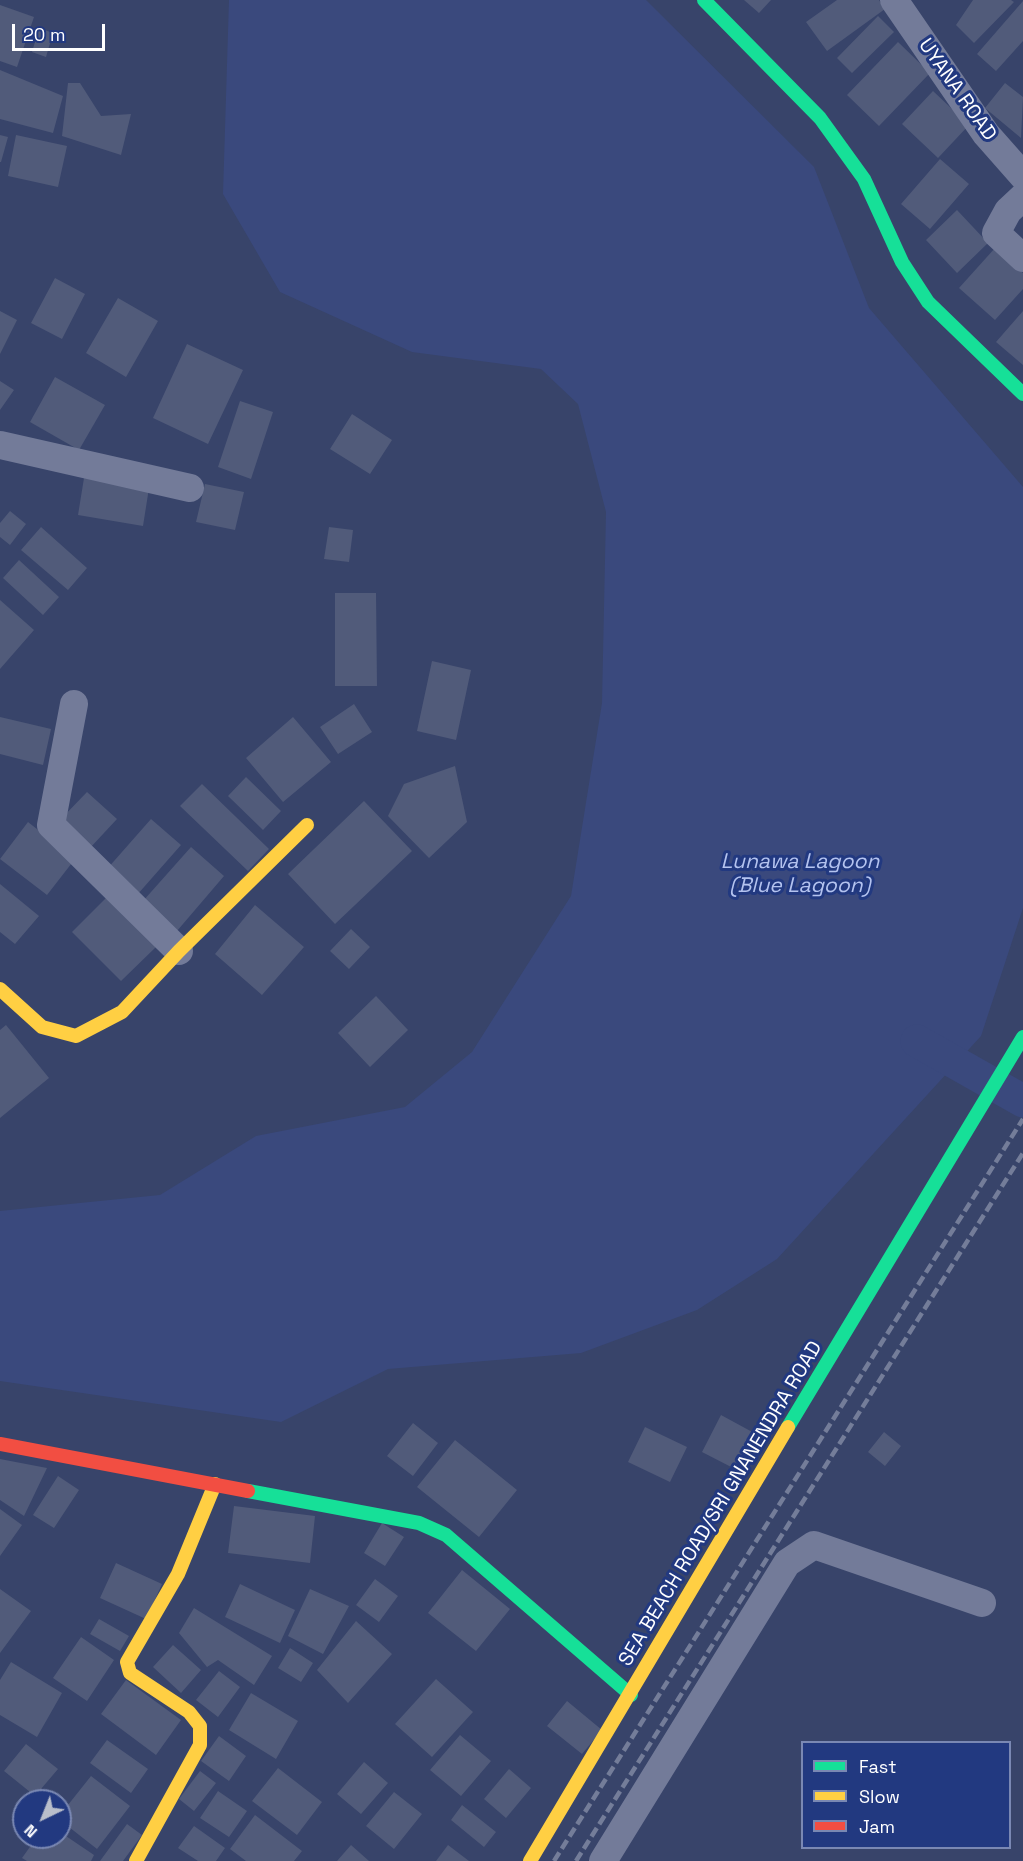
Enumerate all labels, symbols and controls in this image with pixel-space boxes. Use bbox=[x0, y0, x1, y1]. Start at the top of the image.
scale bar bbox=[15, 12, 108, 50]
text: 20 m bbox=[23, 23, 66, 46]
street label: UYANA ROAD bbox=[913, 34, 1001, 146]
water label: Lunawa Lagoon (Blue Lagoon) bbox=[721, 849, 879, 899]
street label: SEA BEACH ROAD/SRI GNANENDRA ROAD bbox=[614, 1337, 828, 1671]
legend bbox=[801, 1741, 1011, 1849]
text: Fast bbox=[859, 1755, 896, 1778]
text: Slow bbox=[859, 1785, 900, 1808]
north arrow bbox=[12, 1789, 72, 1849]
text: Jam bbox=[859, 1815, 895, 1838]
text: N bbox=[20, 1820, 42, 1842]

